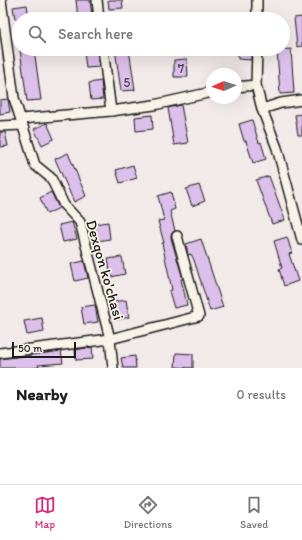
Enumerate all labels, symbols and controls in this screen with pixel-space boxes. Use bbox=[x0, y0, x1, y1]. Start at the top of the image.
search box bbox=[12, 12, 290, 56]
icon: search bbox=[26, 23, 48, 45]
text: Search here bbox=[58, 25, 133, 43]
house number: 7 bbox=[178, 61, 185, 76]
north arrow bbox=[206, 68, 242, 104]
house number: 5 bbox=[124, 75, 131, 90]
street label: Dexqon ko'chasi bbox=[82, 218, 128, 322]
scale bar bbox=[12, 340, 76, 359]
text: 50 m bbox=[18, 342, 42, 355]
text: Nearby bbox=[16, 384, 68, 404]
text: 0 results bbox=[236, 387, 286, 402]
tab: Map bbox=[34, 494, 56, 531]
tab: Directions bbox=[124, 494, 172, 531]
tab: Saved bbox=[240, 494, 268, 531]

